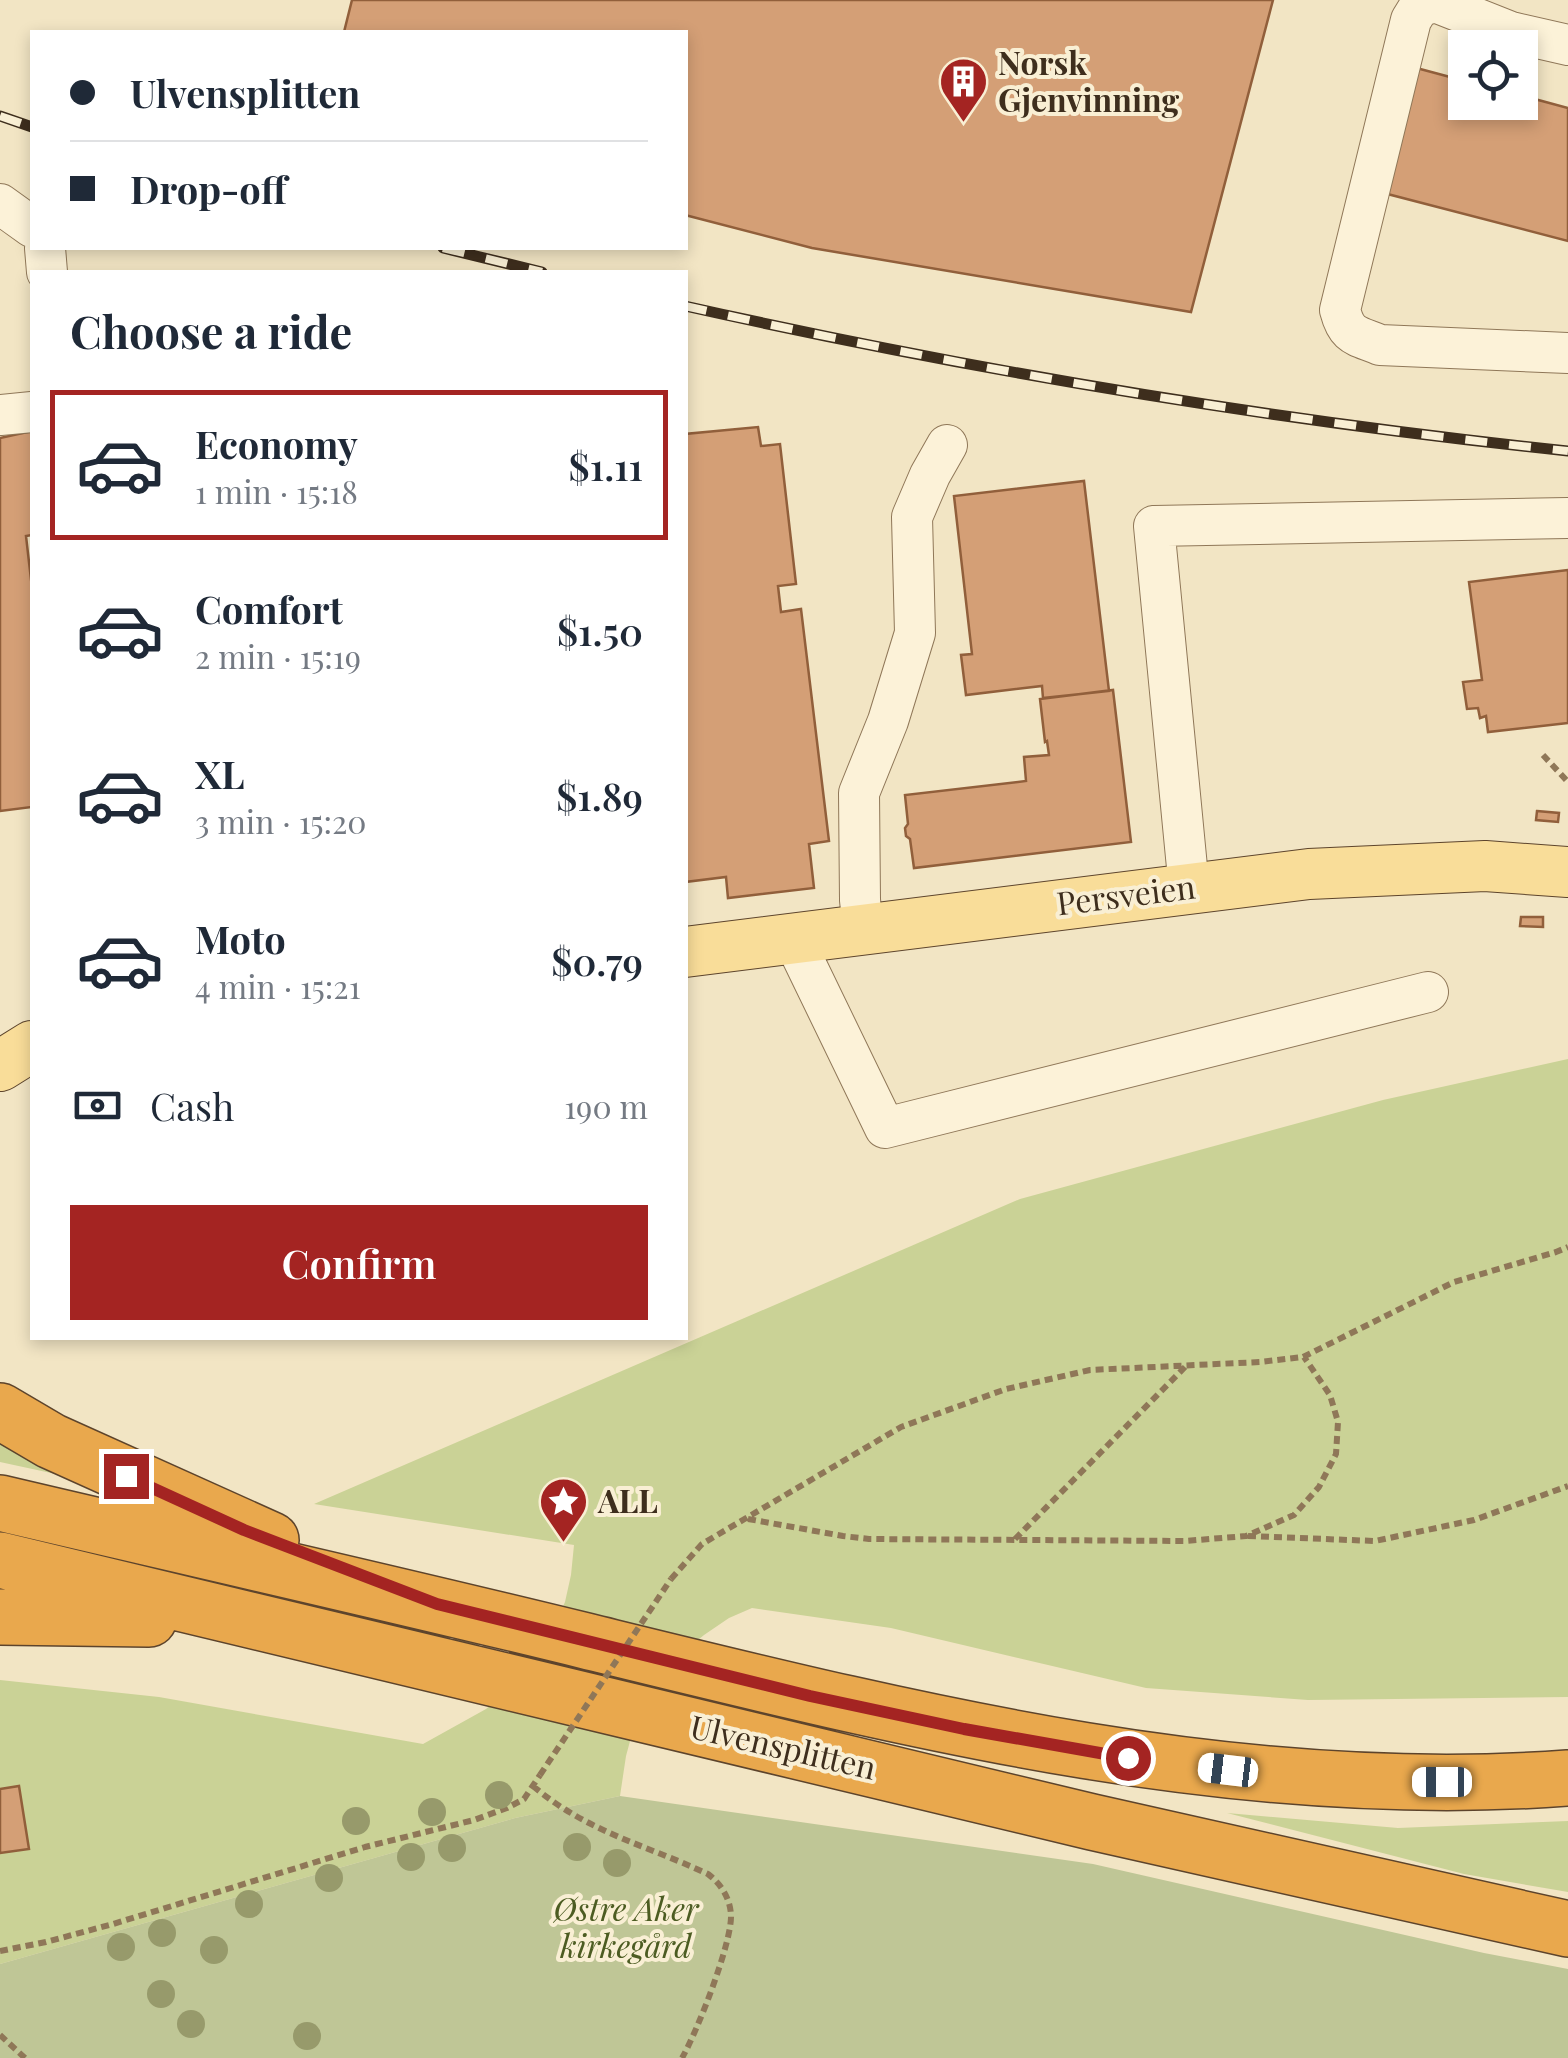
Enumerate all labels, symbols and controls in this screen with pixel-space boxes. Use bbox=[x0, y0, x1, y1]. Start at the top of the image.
map controls bbox=[1448, 30, 1538, 120]
button: locate bbox=[1448, 30, 1538, 120]
place label: Norsk Gjenvinning bbox=[998, 40, 1179, 120]
building icon: Norsk Gjenvinning bbox=[937, 56, 989, 124]
text: Ulvensplitten bbox=[130, 67, 360, 118]
text: Drop-off bbox=[130, 163, 287, 214]
text: Choose a ride bbox=[70, 300, 352, 360]
text: Economy bbox=[195, 418, 358, 469]
icon: car bbox=[75, 420, 165, 510]
text: $1.11 bbox=[569, 440, 643, 491]
text: 1 min · 15:18 bbox=[195, 469, 358, 512]
text: Comfort bbox=[195, 583, 343, 634]
icon: car bbox=[75, 585, 165, 675]
text: $1.50 bbox=[557, 605, 643, 656]
text: 2 min · 15:19 bbox=[195, 634, 361, 677]
text: XL bbox=[195, 748, 244, 799]
icon: car bbox=[75, 750, 165, 840]
text: $1.89 bbox=[556, 770, 643, 821]
text: 3 min · 15:20 bbox=[195, 799, 366, 842]
street label: Persveien bbox=[1054, 864, 1197, 923]
text: Moto bbox=[195, 913, 286, 964]
icon: car bbox=[75, 915, 165, 1005]
text: $0.79 bbox=[551, 935, 643, 986]
text: 4 min · 15:21 bbox=[195, 964, 360, 1007]
icon: cash bbox=[70, 1078, 125, 1133]
text: Cash bbox=[150, 1080, 234, 1131]
text: 190 m bbox=[564, 1084, 648, 1127]
button: Confirm bbox=[70, 1205, 648, 1320]
route end bbox=[104, 1454, 149, 1499]
place icon: ALL bbox=[537, 1476, 589, 1544]
place label: ALL bbox=[597, 1478, 658, 1521]
street label: Ulvensplitten bbox=[687, 1703, 881, 1788]
route start bbox=[1106, 1736, 1151, 1781]
car bbox=[1196, 1751, 1260, 1789]
car bbox=[1412, 1767, 1472, 1797]
park label: Østre Aker kirkegård bbox=[552, 1886, 700, 1966]

